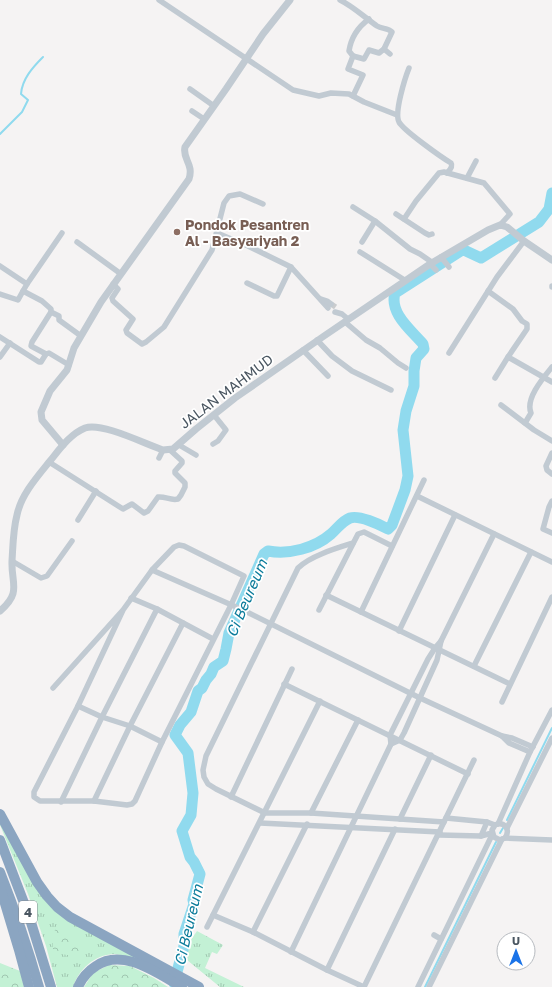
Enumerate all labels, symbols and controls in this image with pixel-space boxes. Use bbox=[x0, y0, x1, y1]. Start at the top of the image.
place label: Pondok Pesantren Al - Basyariyah 2 bbox=[185, 216, 309, 249]
marker: Pondok Pesantren Al - Basyariyah 2 bbox=[172, 227, 182, 237]
street label: JALAN MAHMUD bbox=[176, 350, 276, 432]
water label: Ci Beureum bbox=[222, 556, 271, 640]
water label: Ci Beureum bbox=[170, 882, 206, 967]
road number: 4 bbox=[19, 901, 37, 923]
north arrow bbox=[496, 931, 536, 971]
text: U bbox=[512, 934, 520, 947]

